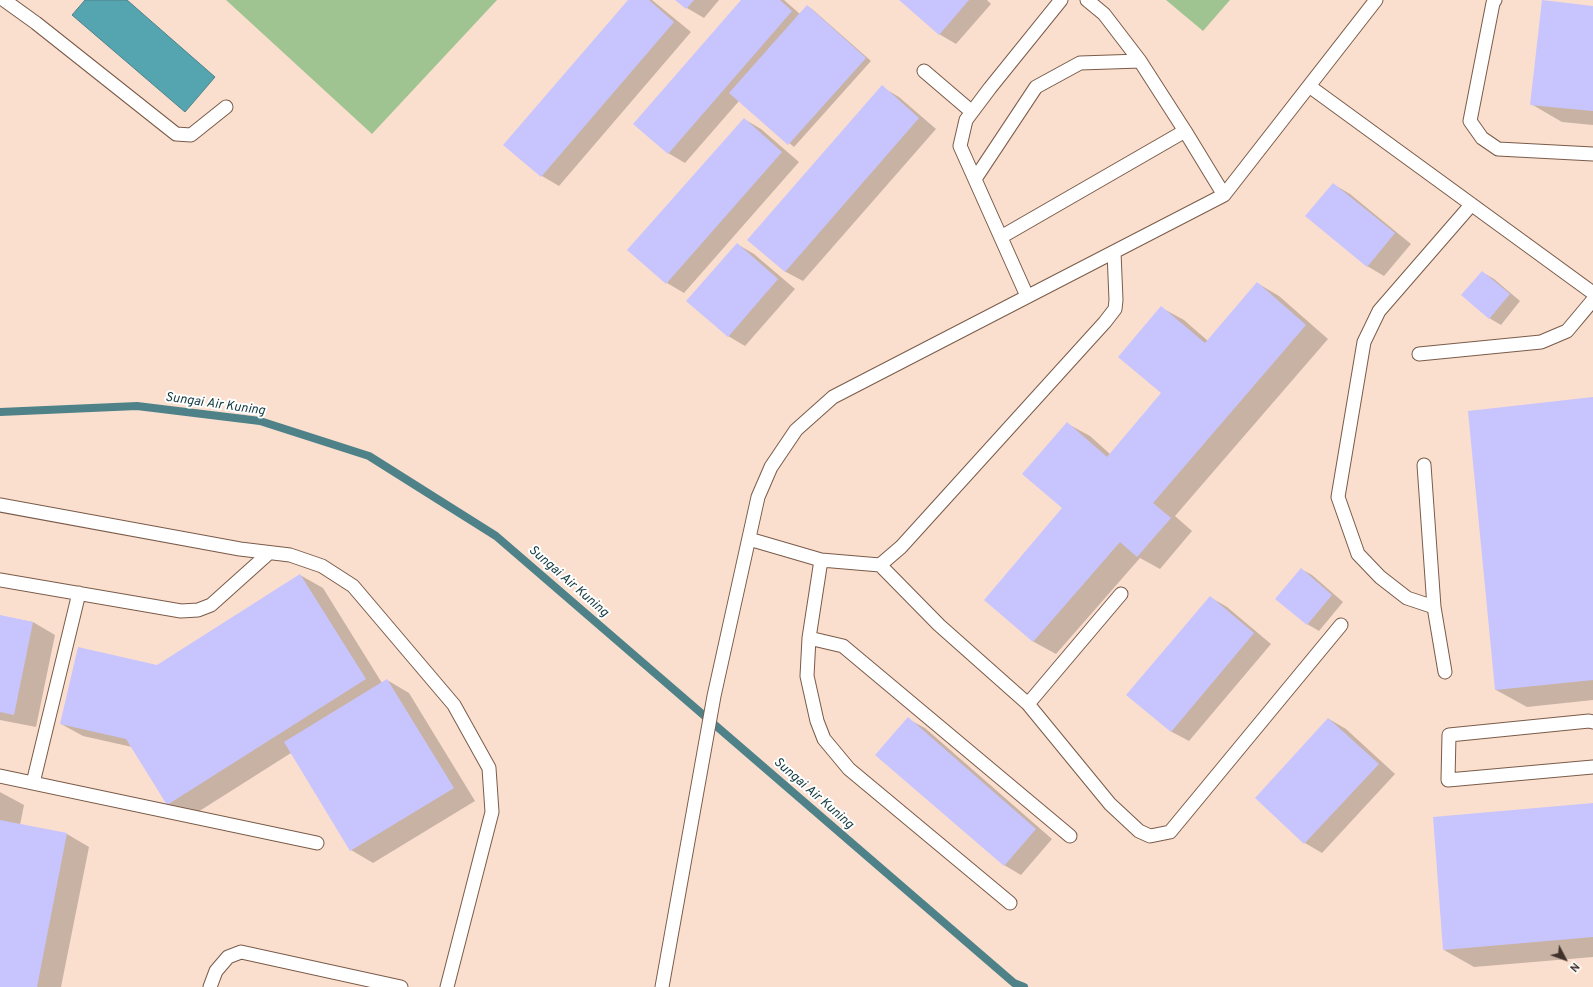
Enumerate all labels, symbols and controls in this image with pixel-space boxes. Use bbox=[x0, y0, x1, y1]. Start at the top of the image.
water label: Sungai Air Kuning bbox=[164, 390, 266, 420]
water label: Sungai Air Kuning bbox=[525, 543, 611, 621]
water label: Sungai Air Kuning bbox=[770, 755, 856, 833]
north arrow bbox=[1545, 939, 1585, 979]
text: N bbox=[1566, 959, 1582, 974]

